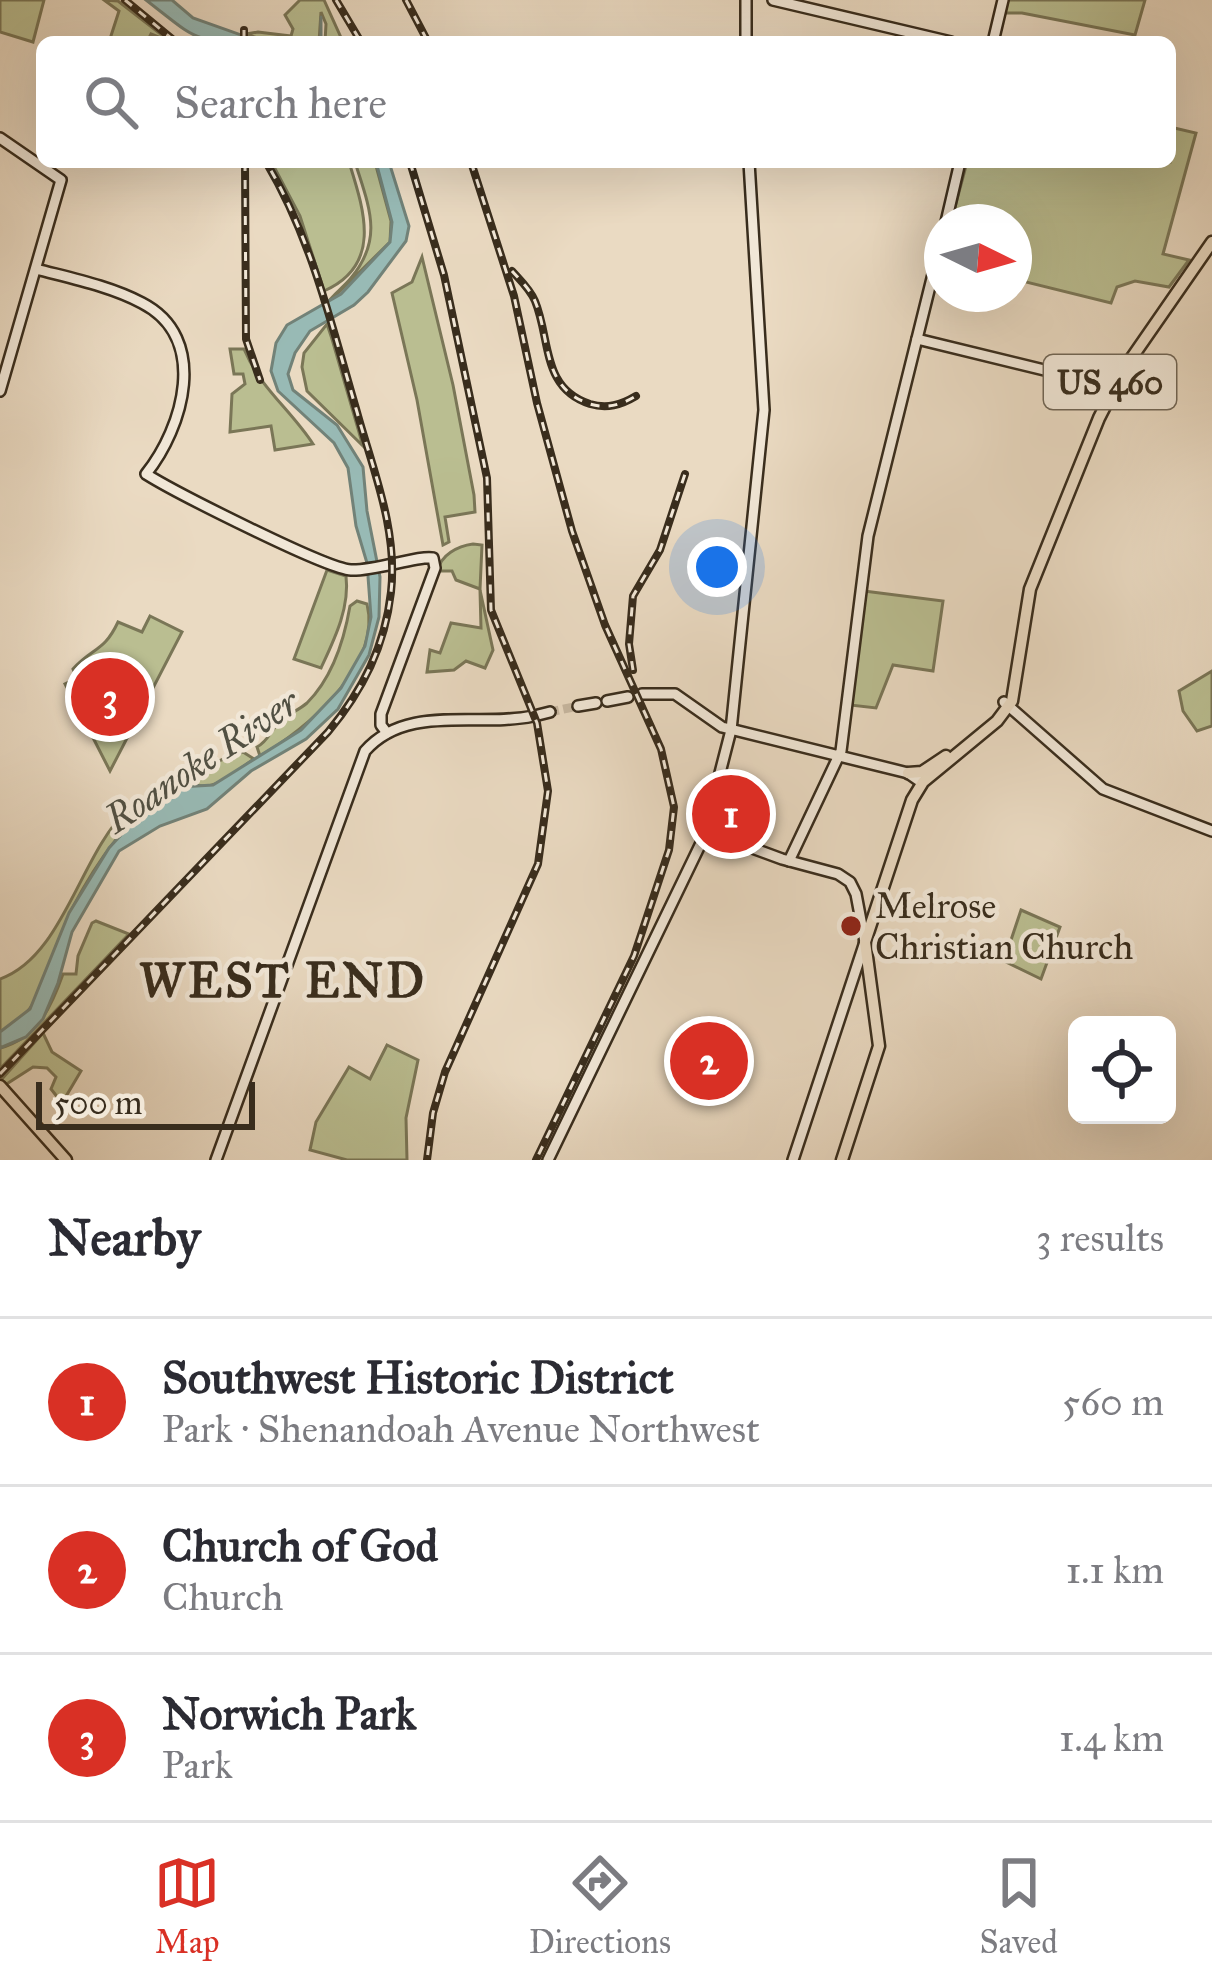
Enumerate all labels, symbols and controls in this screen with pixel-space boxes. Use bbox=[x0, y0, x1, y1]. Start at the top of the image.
search box bbox=[36, 36, 1176, 168]
icon: search bbox=[78, 69, 144, 135]
text: Search here bbox=[174, 75, 387, 130]
north arrow bbox=[924, 204, 1032, 312]
road number: US 460 bbox=[1044, 355, 1176, 409]
your location bbox=[687, 537, 747, 597]
pin: 3 bbox=[71, 652, 149, 742]
water label: Roanoke River bbox=[94, 677, 309, 844]
pin: 1 bbox=[692, 769, 770, 859]
place label: Melrose Christian Church bbox=[875, 884, 1133, 969]
marker: Melrose Christian Church bbox=[838, 913, 864, 939]
district label: WEST END bbox=[139, 951, 427, 1010]
pin: 2 bbox=[670, 1016, 748, 1106]
map controls bbox=[1068, 1016, 1176, 1124]
button: locate bbox=[1068, 1016, 1176, 1124]
scale bar bbox=[36, 1076, 255, 1129]
text: 500 m bbox=[54, 1083, 143, 1123]
text: Nearby bbox=[48, 1207, 200, 1269]
text: 3 results bbox=[1036, 1214, 1164, 1262]
text: Southwest Historic District bbox=[162, 1350, 674, 1405]
text: 1 bbox=[79, 1378, 95, 1426]
text: 560 m bbox=[1062, 1378, 1164, 1426]
text: Park · Shenandoah Avenue Northwest bbox=[162, 1405, 760, 1453]
text: Church of God bbox=[162, 1518, 438, 1573]
text: 2 bbox=[77, 1546, 97, 1594]
text: 1.1 km bbox=[1066, 1546, 1164, 1594]
text: Church bbox=[162, 1573, 283, 1621]
text: Norwich Park bbox=[162, 1686, 416, 1741]
text: 3 bbox=[79, 1714, 95, 1762]
text: 1.4 km bbox=[1059, 1714, 1164, 1762]
text: Park bbox=[162, 1741, 233, 1789]
tab: Map bbox=[154, 1850, 220, 1962]
tab: Directions bbox=[529, 1850, 671, 1962]
tab: Saved bbox=[979, 1850, 1058, 1962]

